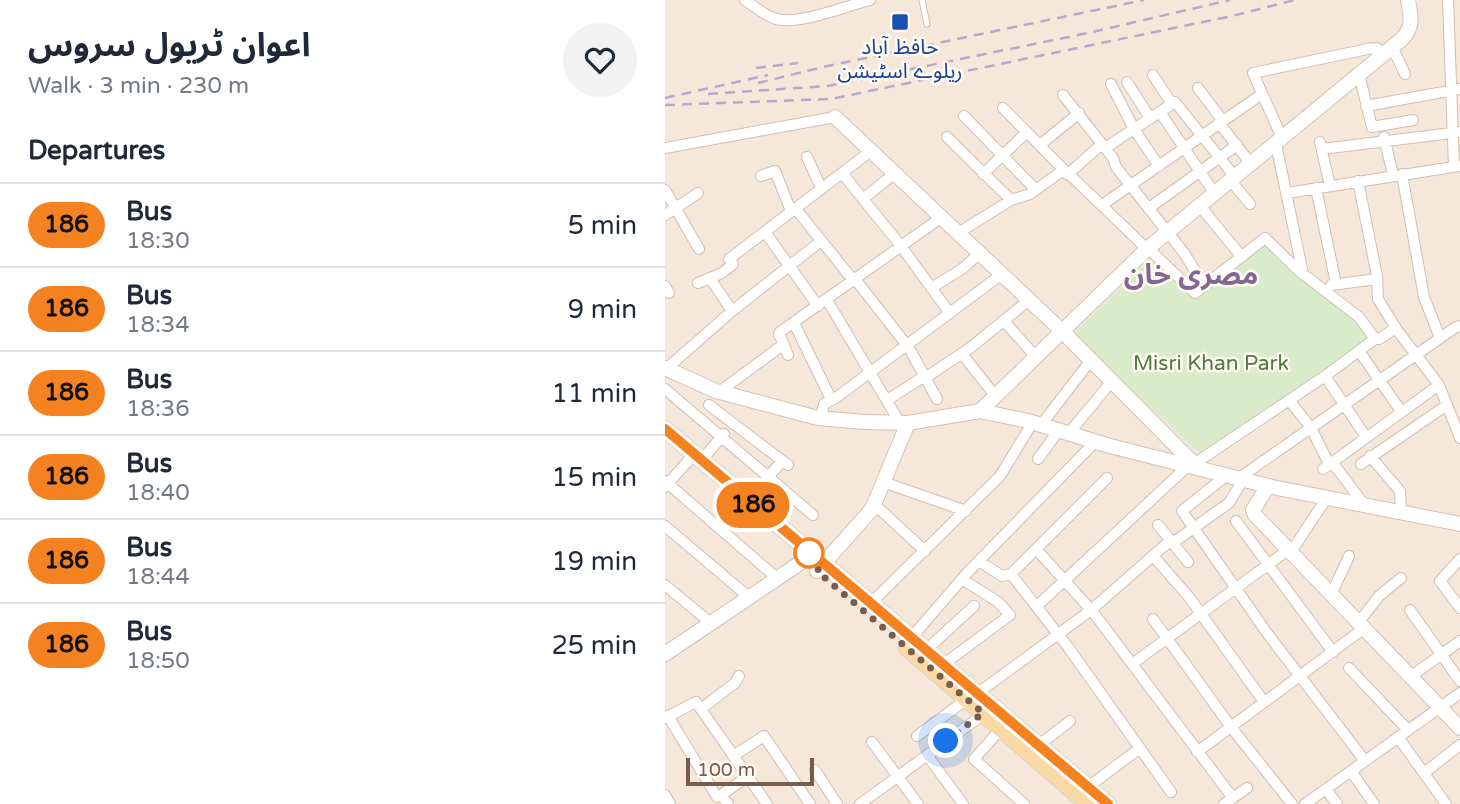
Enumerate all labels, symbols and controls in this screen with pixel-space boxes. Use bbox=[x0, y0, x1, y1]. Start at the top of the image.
marker: حافظ آباد ریلوے اسٹیشن bbox=[890, 12, 910, 32]
button: heart bbox=[563, 23, 637, 97]
text: اعوان ٹریول سروس bbox=[28, 26, 310, 65]
place label: حافظ آباد ریلوے اسٹیشن bbox=[837, 35, 963, 84]
text: Walk · 3 min · 230 m bbox=[28, 72, 249, 100]
text: Departures bbox=[28, 135, 165, 166]
text: Bus bbox=[126, 196, 172, 227]
text: 186 bbox=[44, 210, 89, 239]
text: 5 min bbox=[568, 210, 637, 241]
text: 18:30 bbox=[126, 227, 190, 255]
district label: مصری خان bbox=[1124, 258, 1258, 292]
text: Bus bbox=[126, 280, 172, 311]
text: 186 bbox=[44, 294, 89, 323]
text: 9 min bbox=[568, 294, 637, 325]
text: 18:34 bbox=[126, 311, 190, 339]
park label: Misri Khan Park bbox=[1133, 351, 1289, 376]
text: Bus bbox=[126, 364, 172, 395]
text: 186 bbox=[44, 378, 89, 407]
text: 11 min bbox=[551, 378, 637, 409]
text: 18:36 bbox=[126, 395, 190, 423]
text: Bus bbox=[126, 448, 172, 479]
text: 186 bbox=[44, 462, 89, 491]
text: 15 min bbox=[551, 462, 637, 493]
text: 18:40 bbox=[126, 479, 190, 507]
line badge: 186 bbox=[713, 482, 793, 528]
text: 186 bbox=[730, 490, 776, 519]
text: Bus bbox=[126, 532, 172, 563]
unlabelled marker bbox=[794, 538, 824, 568]
text: 186 bbox=[44, 546, 89, 575]
text: 19 min bbox=[551, 546, 637, 577]
text: 18:44 bbox=[126, 563, 190, 591]
text: Bus bbox=[126, 616, 172, 647]
text: 186 bbox=[44, 630, 89, 659]
text: 25 min bbox=[551, 630, 637, 661]
text: 18:50 bbox=[126, 647, 190, 675]
your location bbox=[928, 723, 963, 758]
scale bar bbox=[686, 755, 814, 787]
text: 100 m bbox=[697, 759, 755, 781]

